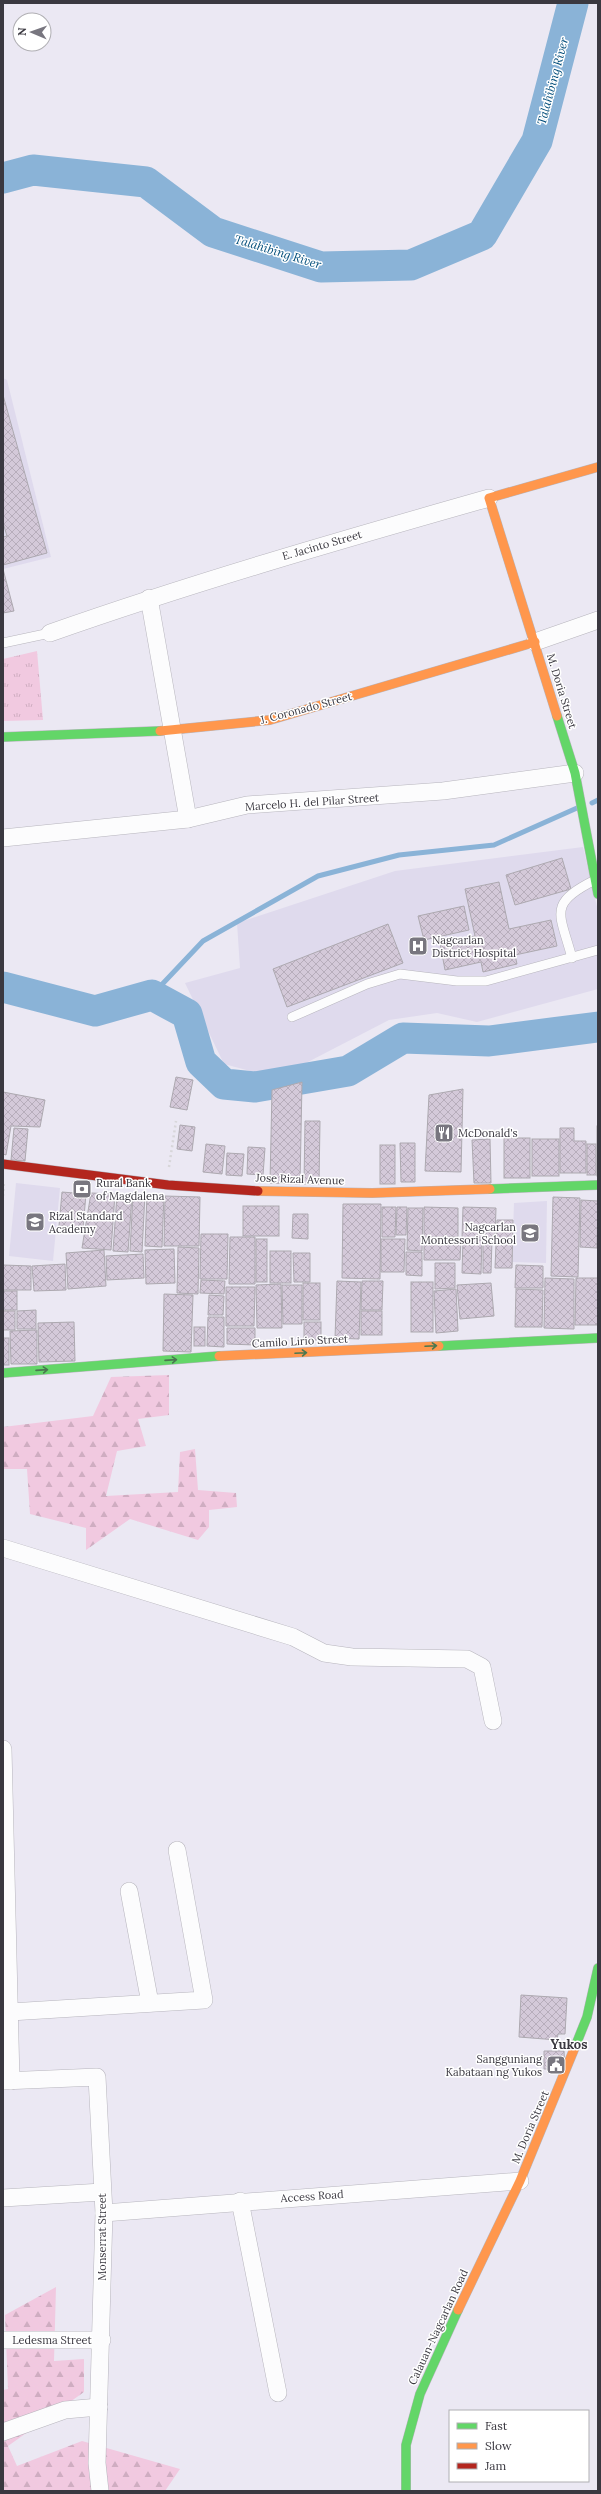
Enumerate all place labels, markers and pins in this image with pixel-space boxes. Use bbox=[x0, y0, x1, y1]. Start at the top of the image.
place label: Nagcarlan District Hospital bbox=[432, 933, 516, 960]
hospital icon: Nagcarlan District Hospital bbox=[407, 935, 429, 957]
restaurant icon: McDonald's bbox=[433, 1122, 455, 1144]
place label: McDonald's bbox=[458, 1126, 518, 1140]
place label: Rural Bank of Magdalena bbox=[96, 1176, 165, 1203]
bank icon: Rural Bank of Magdalena bbox=[71, 1178, 93, 1200]
place label: Rizal Standard Academy bbox=[48, 1209, 123, 1236]
school or university icon: Rizal Standard Academy bbox=[24, 1211, 46, 1233]
place label: Nagcarlan Montessori School bbox=[421, 1220, 516, 1247]
school or university icon: Nagcarlan Montessori School bbox=[519, 1222, 541, 1244]
place label: Sangguniang Kabataan ng Yukos bbox=[446, 2052, 543, 2079]
public building icon: Sangguniang Kabataan ng Yukos bbox=[545, 2054, 567, 2076]

